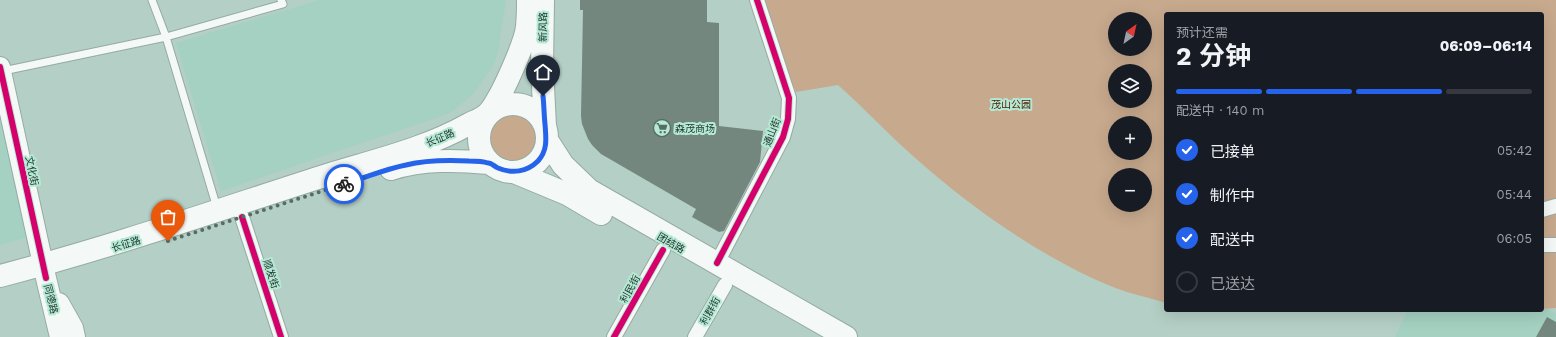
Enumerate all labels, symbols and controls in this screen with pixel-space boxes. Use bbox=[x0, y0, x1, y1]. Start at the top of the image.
street label: 新风路 bbox=[537, 12, 549, 42]
north arrow bbox=[1108, 12, 1152, 56]
map controls bbox=[1108, 12, 1152, 212]
text: 预计还需 bbox=[1176, 25, 1228, 40]
text: 06:09–06:14 bbox=[1440, 37, 1532, 55]
text: 2 分钟 bbox=[1176, 41, 1251, 71]
pin bbox=[526, 55, 560, 96]
icon: home bbox=[532, 61, 554, 83]
button: layers bbox=[1108, 64, 1152, 108]
park label: 茂山公园 bbox=[991, 99, 1031, 110]
text: 配送中 · 140 m bbox=[1176, 103, 1264, 118]
street label: 通山街 bbox=[761, 116, 783, 148]
button: + bbox=[1108, 116, 1152, 160]
supermarket icon: 森茂商场 bbox=[652, 118, 672, 138]
place label: 森茂商场 bbox=[675, 123, 715, 134]
street label: 长征路 bbox=[424, 127, 456, 149]
icon: check bbox=[1176, 139, 1198, 161]
text: 已接单 bbox=[1210, 143, 1255, 161]
text: 05:42 bbox=[1497, 143, 1532, 158]
street label: 文化街 bbox=[24, 155, 40, 187]
courier bbox=[324, 164, 364, 204]
button: − bbox=[1108, 168, 1152, 212]
icon: bike bbox=[333, 173, 355, 195]
icon: check bbox=[1176, 183, 1198, 205]
text: 制作中 bbox=[1210, 187, 1255, 205]
text: 05:44 bbox=[1497, 187, 1532, 202]
pin bbox=[151, 200, 185, 241]
icon: bag bbox=[157, 206, 179, 228]
icon: check bbox=[1176, 227, 1198, 249]
street label: 团结路 bbox=[655, 231, 687, 255]
text: 配送中 bbox=[1210, 231, 1255, 249]
text: 06:05 bbox=[1497, 231, 1532, 246]
street label: 长征路 bbox=[110, 234, 142, 254]
street label: 顺发街 bbox=[261, 258, 281, 290]
street label: 利民街 bbox=[618, 273, 642, 305]
text: 已送达 bbox=[1210, 275, 1255, 293]
street label: 同德路 bbox=[42, 283, 60, 315]
street label: 利群街 bbox=[698, 295, 722, 327]

